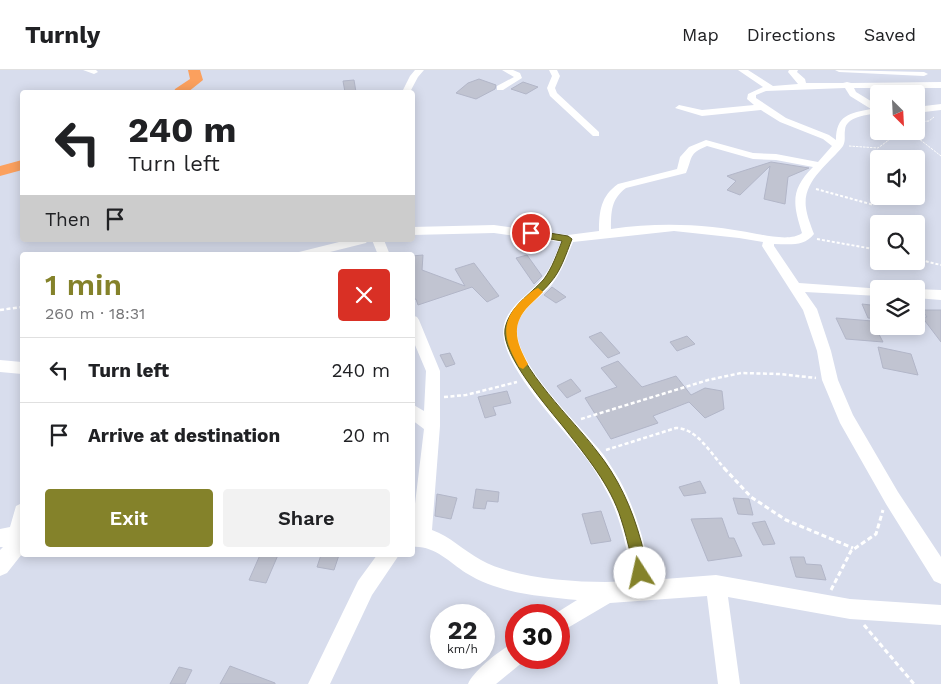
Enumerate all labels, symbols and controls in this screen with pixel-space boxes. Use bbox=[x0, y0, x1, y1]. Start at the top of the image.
text: Turnly bbox=[25, 21, 100, 49]
text: Map bbox=[682, 24, 719, 45]
text: Directions bbox=[747, 24, 836, 45]
text: Saved bbox=[864, 24, 916, 45]
north arrow bbox=[870, 85, 925, 140]
map controls bbox=[870, 85, 925, 335]
text: 240 m bbox=[128, 109, 237, 151]
icon: left bbox=[45, 110, 110, 175]
button: sound bbox=[870, 150, 925, 205]
text: Turn left bbox=[128, 151, 220, 176]
icon: arrive bbox=[101, 205, 129, 233]
text: Then bbox=[45, 208, 91, 231]
pin bbox=[510, 212, 552, 254]
button: search bbox=[870, 215, 925, 270]
icon: arrive bbox=[517, 219, 545, 247]
text: 1 min bbox=[45, 267, 122, 302]
button: close bbox=[338, 269, 390, 321]
button: layers bbox=[870, 280, 925, 335]
text: 260 m · 18:31 bbox=[45, 304, 145, 323]
icon: left bbox=[45, 356, 73, 384]
text: Turn left bbox=[88, 359, 169, 382]
text: 240 m bbox=[331, 359, 390, 382]
icon: arrive bbox=[45, 421, 73, 449]
text: Arrive at destination bbox=[88, 424, 280, 447]
text: 20 m bbox=[343, 424, 390, 447]
button: Exit bbox=[45, 489, 213, 547]
button: Share bbox=[223, 489, 390, 547]
position arrow bbox=[613, 546, 665, 598]
speed limit sign: 30 bbox=[505, 604, 570, 669]
text: 22 bbox=[448, 616, 477, 645]
text: km/h bbox=[447, 642, 478, 656]

